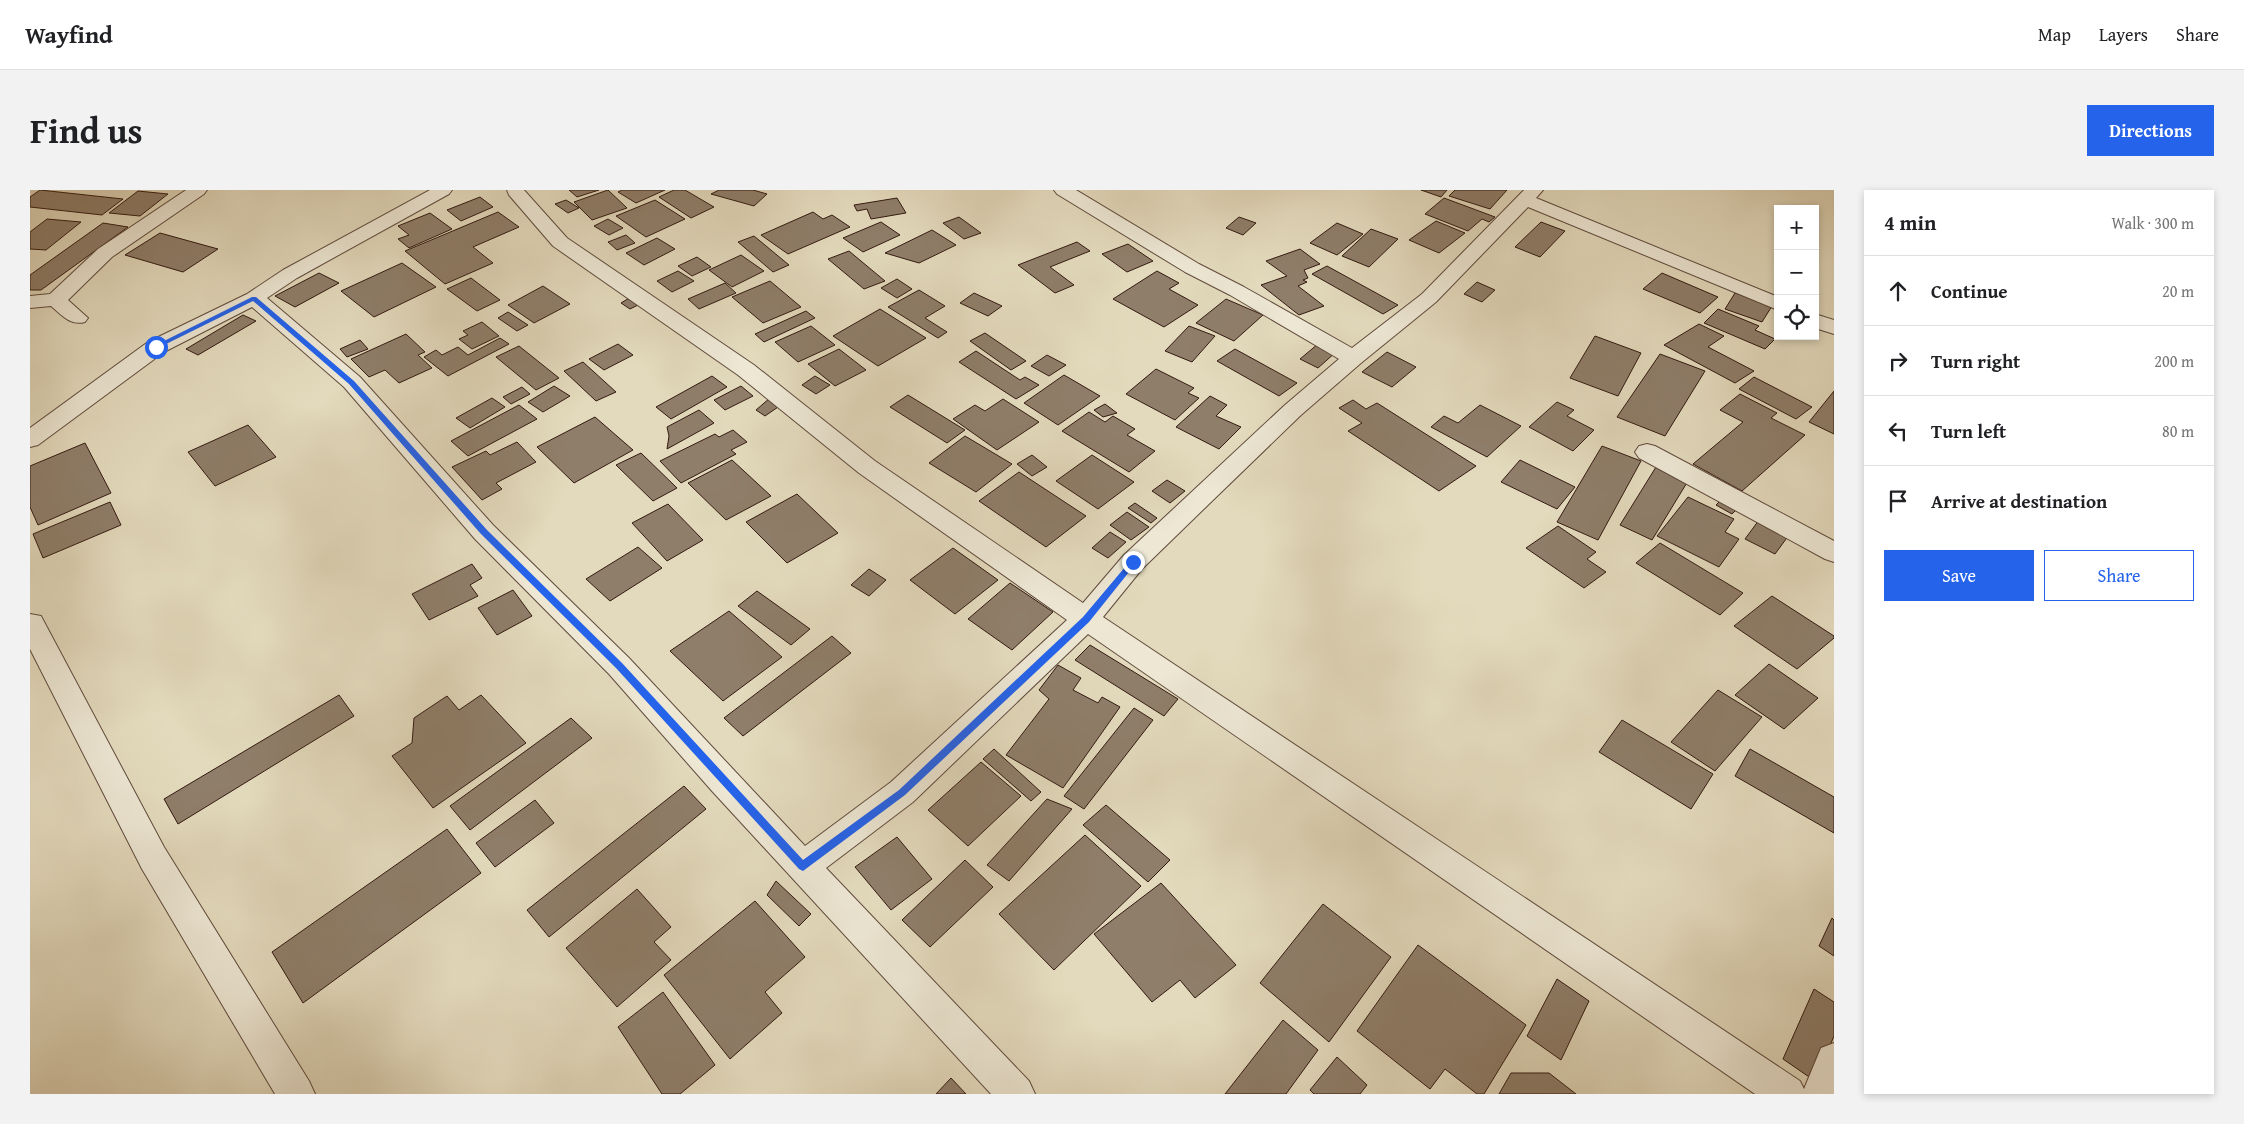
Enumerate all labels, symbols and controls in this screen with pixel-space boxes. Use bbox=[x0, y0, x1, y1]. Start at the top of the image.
text: Wayfind bbox=[25, 17, 113, 52]
text: Map bbox=[2038, 21, 2071, 48]
text: Layers bbox=[2099, 21, 2148, 48]
text: Share bbox=[2176, 21, 2219, 48]
text: Find us bbox=[30, 105, 143, 156]
button: Directions bbox=[2087, 105, 2214, 156]
map controls bbox=[1774, 205, 1819, 340]
button: + bbox=[1774, 205, 1819, 250]
text: 4 min bbox=[1884, 207, 1936, 238]
text: Walk · 300 m bbox=[2111, 211, 2194, 235]
button: − bbox=[1774, 250, 1819, 295]
icon: ahead bbox=[1884, 277, 1912, 305]
text: Continue bbox=[1931, 277, 2008, 305]
text: 20 m bbox=[2162, 279, 2194, 303]
button: locate bbox=[1774, 295, 1819, 340]
route start bbox=[145, 336, 168, 359]
icon: right bbox=[1884, 347, 1912, 375]
text: Turn right bbox=[1931, 347, 2020, 375]
text: 200 m bbox=[2154, 349, 2194, 373]
icon: left bbox=[1884, 417, 1912, 445]
text: Turn left bbox=[1931, 417, 2006, 445]
text: 80 m bbox=[2162, 419, 2194, 443]
icon: arrive bbox=[1884, 487, 1912, 515]
text: Arrive at destination bbox=[1931, 487, 2107, 515]
button: Save bbox=[1884, 550, 2034, 601]
button: Share bbox=[2044, 550, 2194, 601]
route end bbox=[1122, 551, 1145, 574]

